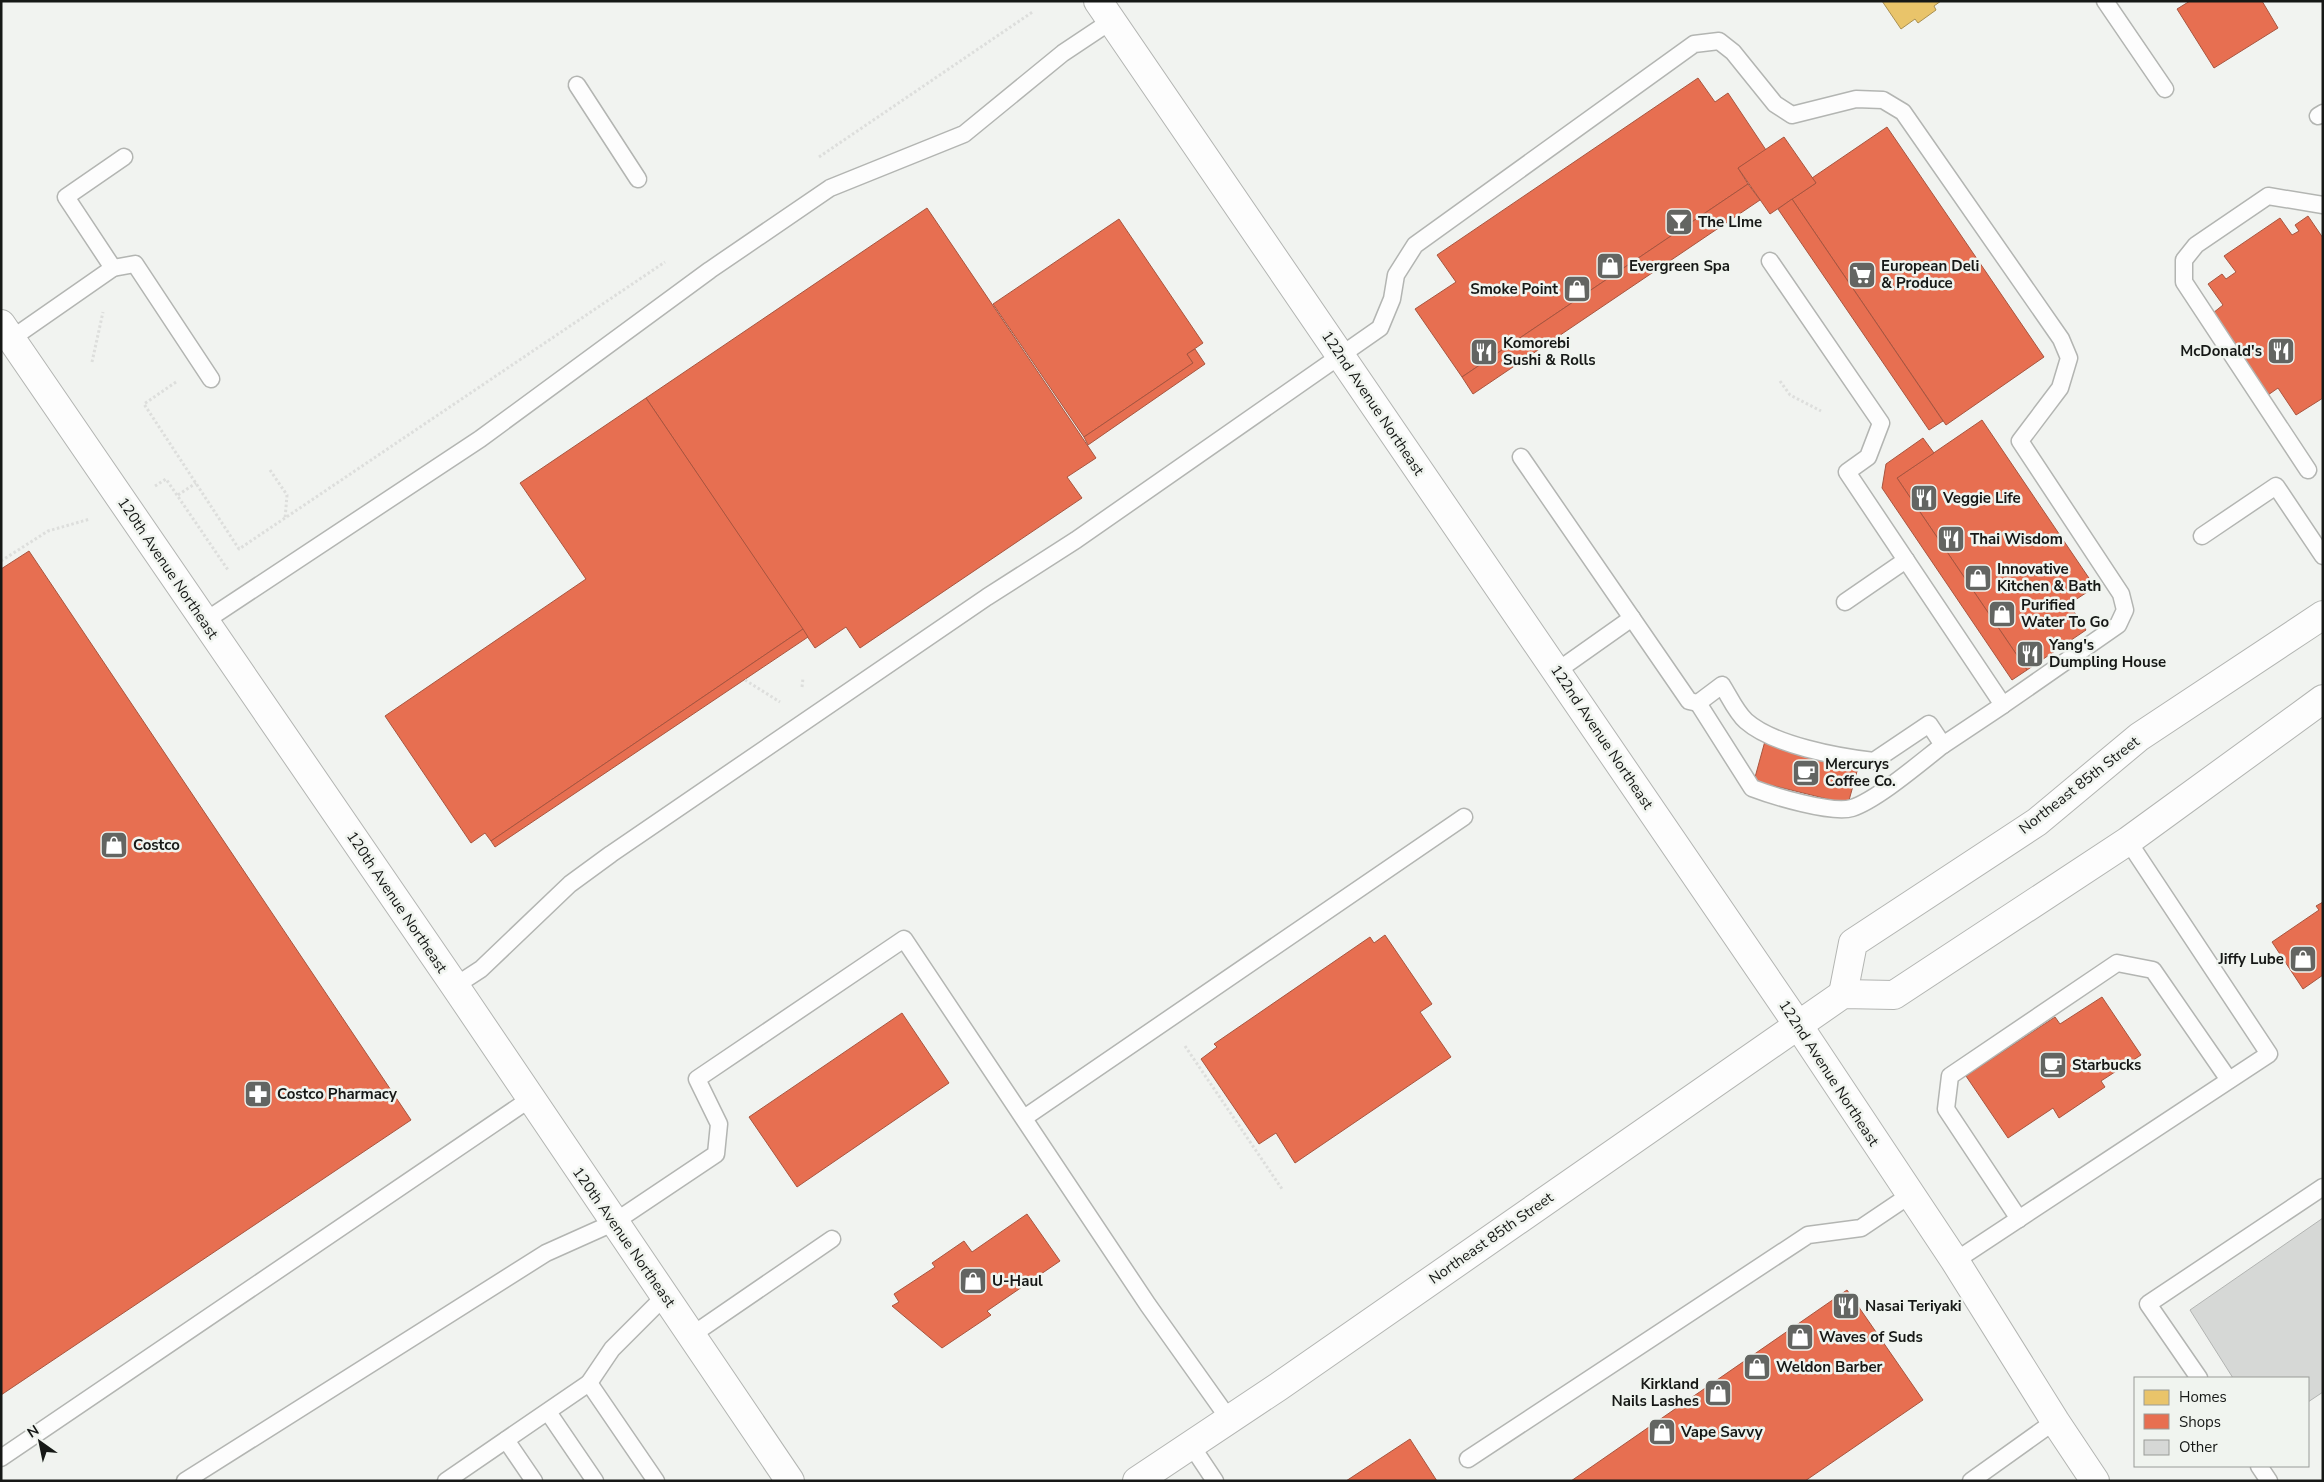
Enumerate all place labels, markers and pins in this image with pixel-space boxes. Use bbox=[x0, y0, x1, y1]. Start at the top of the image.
bar icon: The LIme bbox=[1664, 207, 1694, 237]
place label: The LIme bbox=[1698, 212, 1762, 232]
shop icon: Evergreen Spa bbox=[1595, 251, 1625, 281]
place label: Evergreen Spa bbox=[1629, 256, 1730, 276]
place label: European Deli & Produce bbox=[1881, 256, 1979, 293]
supermarket icon: European Deli & Produce bbox=[1847, 260, 1877, 290]
shop icon: Smoke Point bbox=[1562, 274, 1592, 304]
place label: Smoke Point bbox=[1470, 279, 1558, 299]
place label: Komorebi Sushi & Rolls bbox=[1503, 333, 1596, 370]
restaurant icon: McDonald's bbox=[2266, 336, 2296, 366]
restaurant icon: Komorebi Sushi & Rolls bbox=[1469, 337, 1499, 367]
place label: McDonald's bbox=[2180, 341, 2262, 361]
restaurant icon: Veggie Life bbox=[1909, 483, 1939, 513]
place label: Veggie Life bbox=[1942, 488, 2021, 508]
restaurant icon: Thai Wisdom bbox=[1936, 524, 1966, 554]
place label: Thai Wisdom bbox=[1970, 529, 2063, 549]
place label: Innovative Kitchen & Bath bbox=[1997, 559, 2101, 596]
shop icon: Innovative Kitchen & Bath bbox=[1963, 563, 1993, 593]
place label: Purified Water To Go bbox=[2021, 595, 2110, 632]
shop icon: Purified Water To Go bbox=[1987, 599, 2017, 629]
place label: Yang's Dumpling House bbox=[2048, 635, 2166, 672]
restaurant icon: Yang's Dumpling House bbox=[2015, 639, 2045, 669]
place label: Mercurys Coffee Co. bbox=[1825, 754, 1896, 791]
cafe icon: Mercurys Coffee Co. bbox=[1791, 758, 1821, 788]
shop icon: Costco bbox=[99, 830, 129, 860]
place label: Costco bbox=[133, 835, 180, 855]
shop icon: Jiffy Lube bbox=[2288, 944, 2318, 974]
place label: Jiffy Lube bbox=[2217, 949, 2284, 969]
cafe icon: Starbucks bbox=[2038, 1050, 2068, 1080]
place label: Starbucks bbox=[2072, 1055, 2141, 1075]
pharmacy icon: Costco Pharmacy bbox=[243, 1079, 273, 1109]
place label: Costco Pharmacy bbox=[277, 1084, 397, 1104]
shop icon: U-Haul bbox=[958, 1266, 988, 1296]
place label: U-Haul bbox=[992, 1271, 1043, 1291]
restaurant icon: Nasai Teriyaki bbox=[1831, 1291, 1861, 1321]
place label: Nasai Teriyaki bbox=[1865, 1296, 1962, 1316]
shop icon: Waves of Suds bbox=[1785, 1322, 1815, 1352]
place label: Waves of Suds bbox=[1819, 1327, 1923, 1347]
shop icon: Weldon Barber bbox=[1742, 1352, 1772, 1382]
place label: Weldon Barber bbox=[1776, 1357, 1883, 1377]
place label: Kirkland Nails Lashes bbox=[1611, 1374, 1699, 1411]
shop icon: Kirkland Nails Lashes bbox=[1703, 1378, 1733, 1408]
shop icon: Vape Savvy bbox=[1647, 1417, 1677, 1447]
place label: Vape Savvy bbox=[1680, 1422, 1763, 1442]

